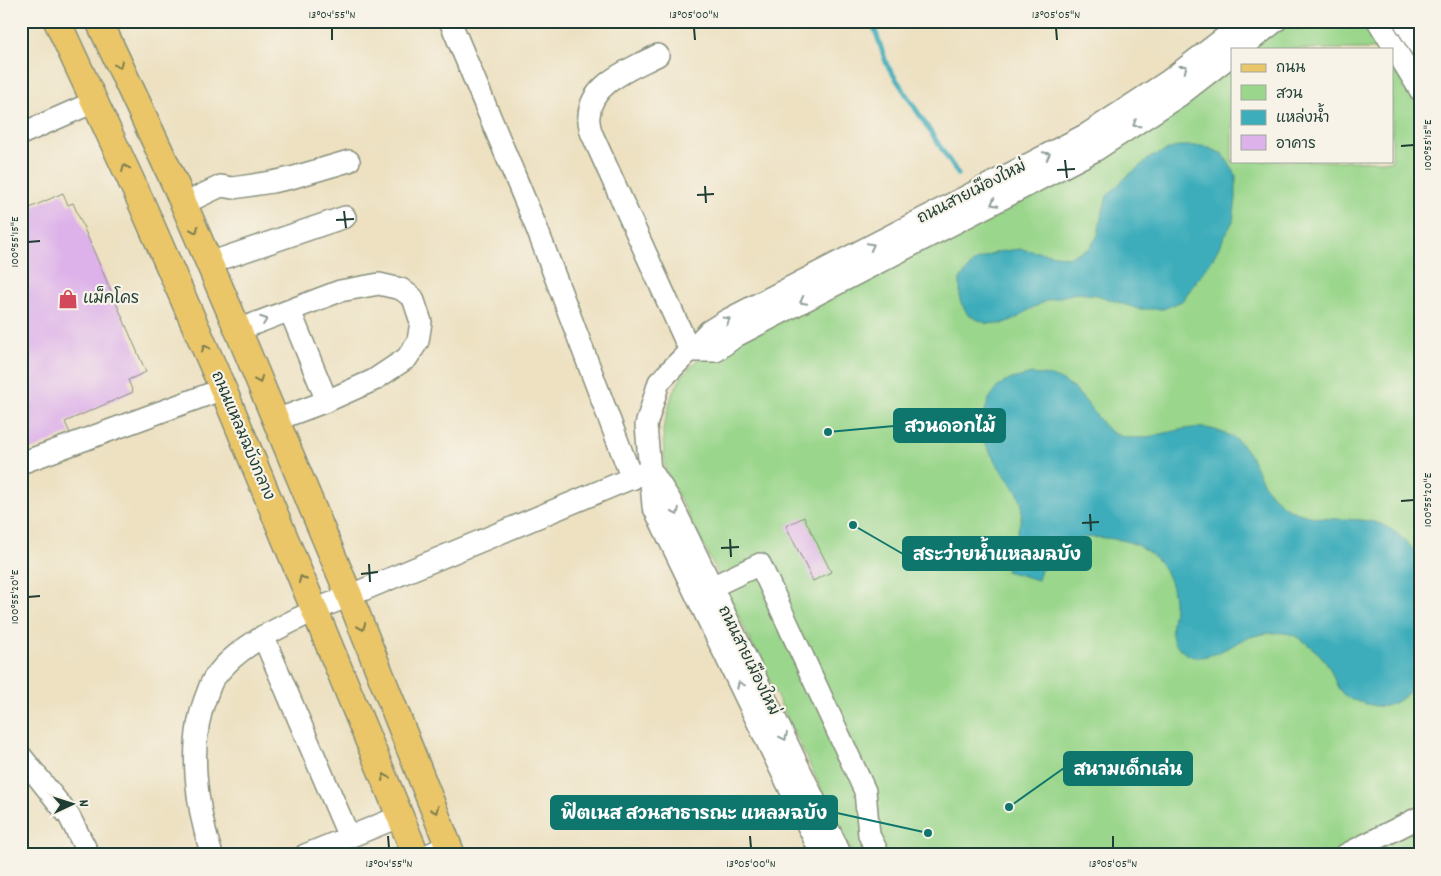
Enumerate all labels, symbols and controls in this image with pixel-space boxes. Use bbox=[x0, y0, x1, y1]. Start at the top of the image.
text: 13°04'55"N bbox=[308, 7, 356, 24]
text: 13°05'00"N bbox=[669, 7, 719, 24]
text: 13°05'05"N bbox=[1032, 7, 1080, 24]
legend bbox=[1231, 48, 1394, 162]
text: ถนน bbox=[1276, 58, 1305, 80]
one-way arrow bbox=[113, 60, 124, 69]
one-way arrow bbox=[1178, 66, 1187, 74]
text: สวน bbox=[1276, 84, 1303, 106]
text: แหล่งน้ำ bbox=[1276, 103, 1330, 130]
one-way arrow bbox=[1132, 117, 1141, 127]
text: 100°55'15"E bbox=[1420, 119, 1437, 170]
text: อาคาร bbox=[1276, 134, 1316, 156]
one-way arrow bbox=[1042, 151, 1051, 161]
street label: ถนนสายเมืองใหม่ bbox=[912, 154, 1031, 230]
one-way arrow bbox=[120, 164, 131, 173]
one-way arrow bbox=[990, 197, 999, 207]
text: 100°55'15"E bbox=[7, 216, 24, 267]
one-way arrow bbox=[189, 226, 199, 234]
one-way arrow bbox=[866, 242, 875, 252]
place label: แม็คโคร bbox=[83, 286, 139, 311]
shop icon: แม็คโคร bbox=[57, 288, 79, 310]
one-way arrow bbox=[799, 295, 808, 305]
one-way arrow bbox=[259, 316, 268, 326]
one-way arrow bbox=[722, 317, 731, 327]
one-way arrow bbox=[201, 344, 212, 353]
street label: ถนนแหลมฉบังกลาง bbox=[204, 368, 280, 504]
one-way arrow bbox=[254, 375, 264, 383]
callout: สวนดอกไม้ bbox=[894, 409, 1005, 442]
text: สวนดอกไม้ bbox=[904, 414, 996, 441]
text: 100°55'20"E bbox=[1420, 472, 1437, 527]
one-way arrow bbox=[669, 507, 680, 516]
text: สระว่ายน้ำแหลมฉบัง bbox=[913, 536, 1081, 569]
callout: สระว่ายน้ำแหลมฉบัง bbox=[903, 537, 1091, 570]
text: 100°55'20"E bbox=[7, 569, 24, 624]
one-way arrow bbox=[298, 575, 309, 584]
street label: ถนนสายเมืองใหม่ bbox=[711, 601, 786, 720]
one-way arrow bbox=[356, 622, 366, 630]
one-way arrow bbox=[736, 681, 746, 690]
one-way arrow bbox=[778, 732, 788, 741]
callout: สนามเด็กเล่น bbox=[1064, 752, 1192, 785]
text: สนามเด็กเล่น bbox=[1074, 757, 1182, 784]
one-way arrow bbox=[380, 773, 391, 782]
north arrow bbox=[48, 778, 98, 828]
callout: ฟิตเนส สวนสาธารณะ แหลมฉบัง bbox=[551, 796, 837, 829]
text: N bbox=[73, 799, 93, 807]
text: ฟิตเนส สวนสาธารณะ แหลมฉบัง bbox=[561, 802, 827, 828]
one-way arrow bbox=[429, 805, 439, 814]
text: 13°04'55"N bbox=[365, 856, 413, 873]
text: 13°05'00"N bbox=[726, 856, 776, 873]
text: 13°05'05"N bbox=[1089, 856, 1137, 873]

